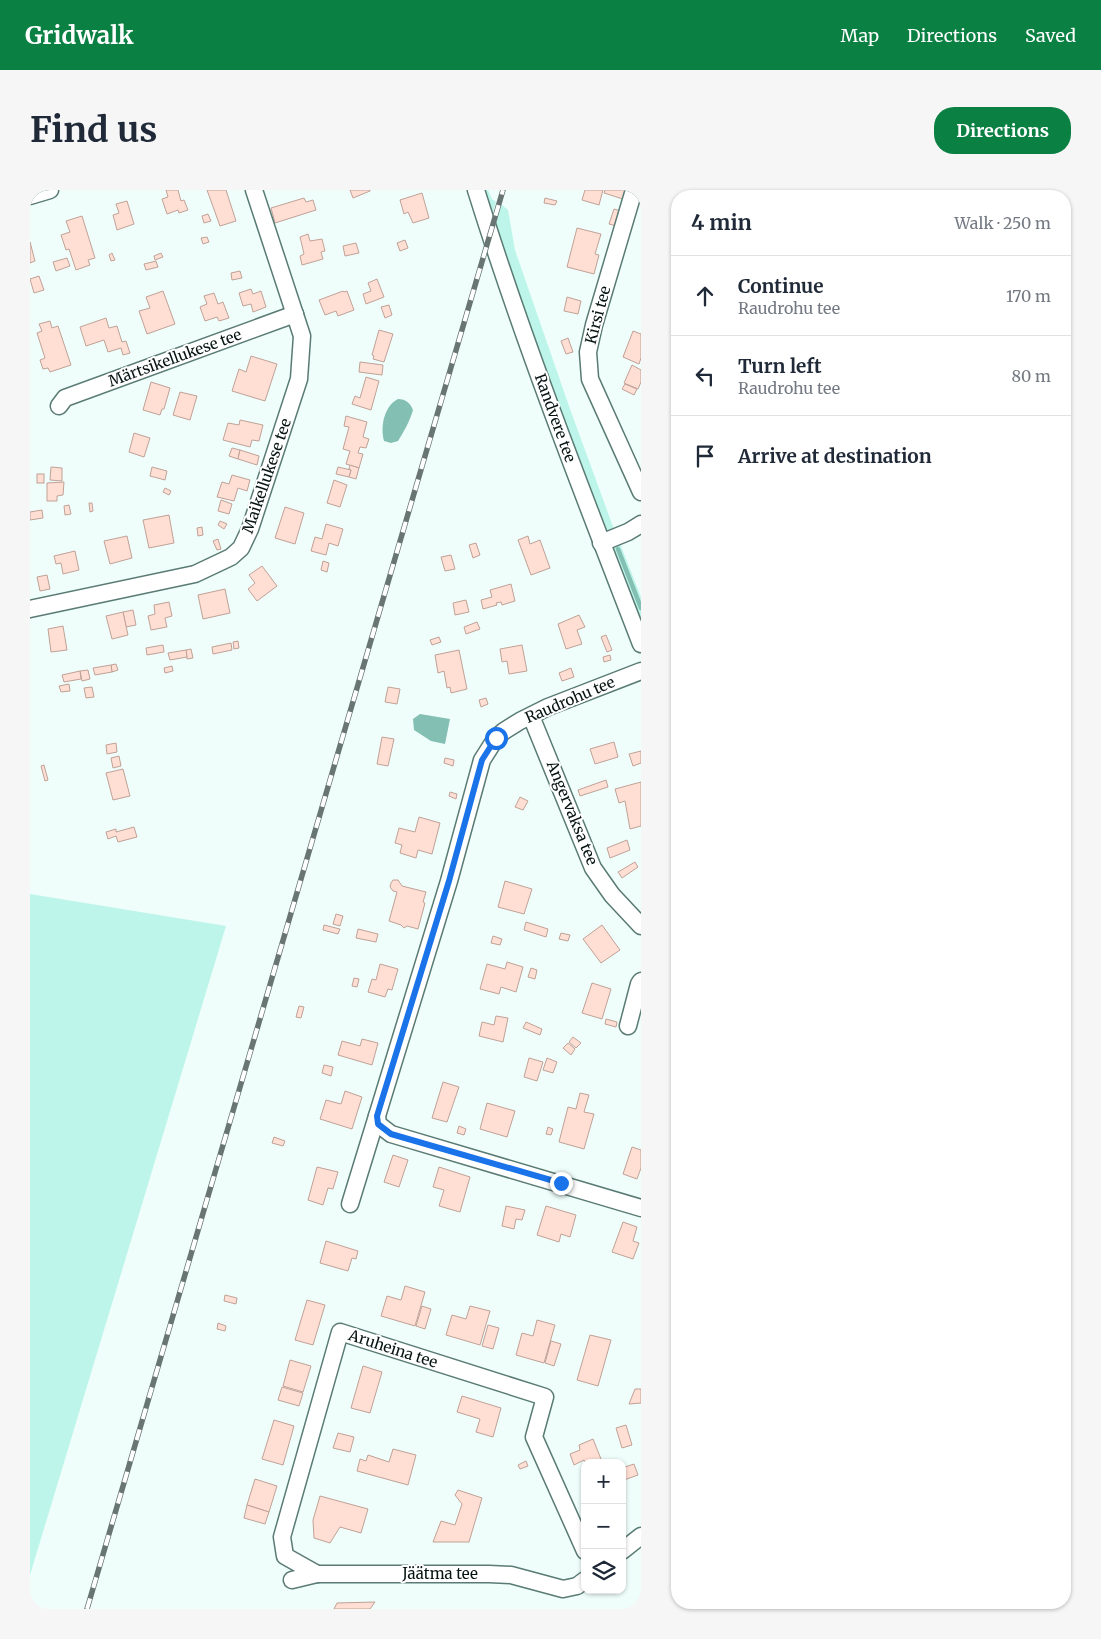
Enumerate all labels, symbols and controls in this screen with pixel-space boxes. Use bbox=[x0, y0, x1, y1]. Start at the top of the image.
text: Gridwalk bbox=[25, 20, 134, 51]
text: Map bbox=[841, 24, 879, 47]
text: Directions bbox=[907, 24, 997, 47]
text: Saved bbox=[1025, 24, 1076, 47]
button: Directions bbox=[934, 107, 1071, 154]
text: Find us bbox=[30, 108, 157, 152]
text: 4 min bbox=[691, 209, 752, 236]
text: Walk · 250 m bbox=[955, 213, 1051, 233]
text: Continue bbox=[738, 274, 824, 298]
icon: ahead bbox=[691, 282, 719, 310]
street label: Kirsi tee bbox=[581, 284, 614, 346]
text: 170 m bbox=[1006, 286, 1051, 306]
text: Raudrohu tee bbox=[738, 298, 840, 318]
street label: Märtsikellukese tee bbox=[106, 325, 244, 390]
text: Turn left bbox=[738, 354, 822, 378]
icon: left bbox=[691, 362, 719, 390]
text: 80 m bbox=[1012, 366, 1051, 386]
street label: Randvere tee bbox=[531, 371, 580, 465]
text: Raudrohu tee bbox=[738, 378, 840, 398]
street label: Maikellukese tee bbox=[238, 416, 295, 536]
icon: arrive bbox=[691, 442, 719, 470]
text: Arrive at destination bbox=[738, 444, 932, 468]
street label: Raudrohu tee bbox=[522, 672, 618, 727]
route start bbox=[485, 727, 508, 750]
street label: Angervaksa tee bbox=[543, 757, 602, 868]
route end bbox=[550, 1172, 573, 1195]
street label: Aruheina tee bbox=[345, 1325, 440, 1372]
map controls bbox=[581, 1459, 626, 1594]
button: + bbox=[581, 1459, 626, 1504]
button: − bbox=[581, 1504, 626, 1549]
button: layers bbox=[581, 1549, 626, 1594]
street label: Jäätma tee bbox=[401, 1564, 478, 1583]

